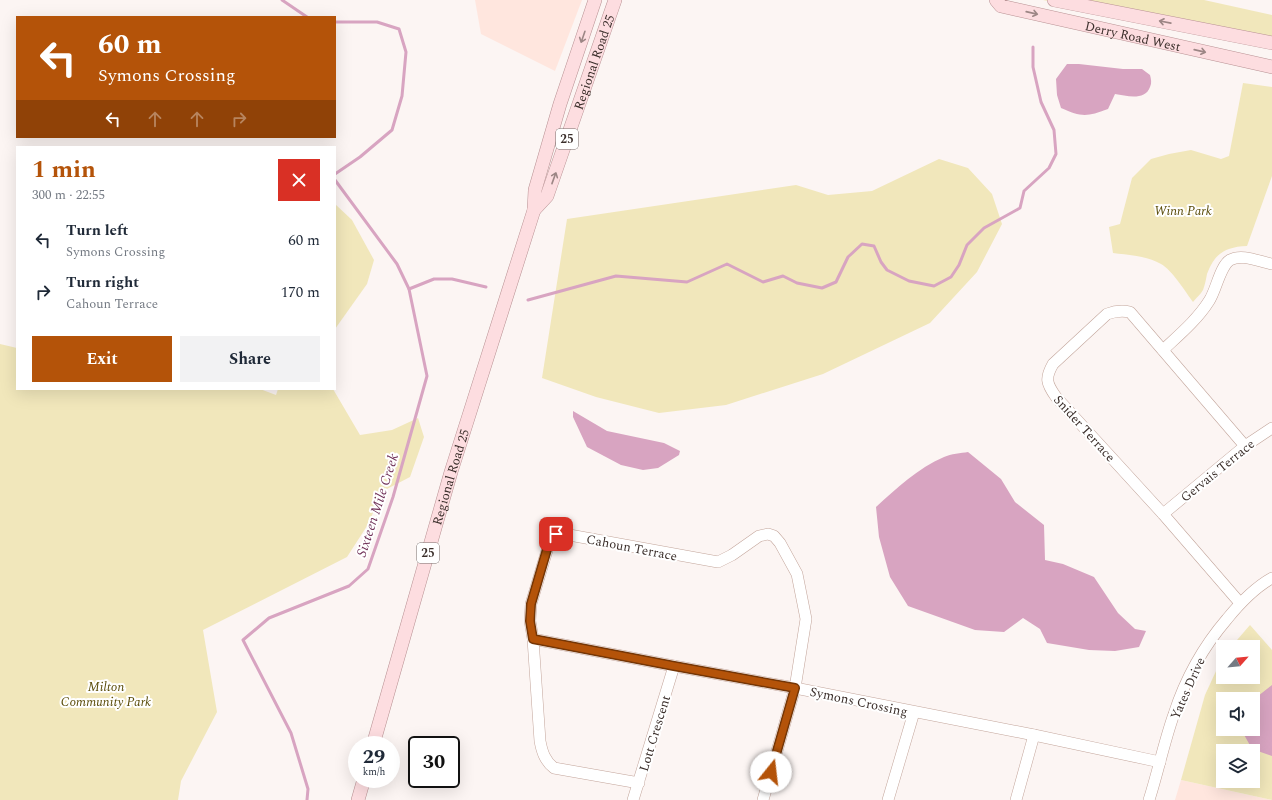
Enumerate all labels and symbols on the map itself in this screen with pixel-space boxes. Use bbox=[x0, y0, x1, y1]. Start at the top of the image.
one-way arrow bbox=[1025, 9, 1038, 17]
street label: Regional Road 25 bbox=[569, 12, 620, 113]
street label: Derry Road West bbox=[1083, 16, 1183, 57]
one-way arrow bbox=[1159, 17, 1172, 25]
one-way arrow bbox=[579, 30, 586, 43]
one-way arrow bbox=[1193, 47, 1206, 55]
road number: 25 bbox=[556, 129, 578, 149]
one-way arrow bbox=[551, 171, 558, 184]
park label: Winn Park bbox=[1154, 201, 1212, 221]
street label: Snider Terrace bbox=[1049, 391, 1120, 467]
street label: Regional Road 25 bbox=[427, 427, 475, 528]
street label: Gervais Terrace bbox=[1176, 434, 1259, 507]
water label: Sixteen Mile Creek bbox=[351, 450, 404, 560]
pin bbox=[539, 517, 573, 551]
street label: Cahoun Terrace bbox=[585, 529, 679, 567]
road number: 25 bbox=[417, 543, 439, 563]
north arrow bbox=[1216, 640, 1260, 684]
street label: Yates Drive bbox=[1165, 654, 1211, 723]
park label: Milton Community Park bbox=[61, 677, 151, 712]
street label: Symons Crossing bbox=[808, 682, 910, 722]
street label: Lott Crescent bbox=[634, 692, 676, 774]
speed limit sign: 30 bbox=[408, 736, 460, 788]
position arrow bbox=[750, 751, 792, 793]

